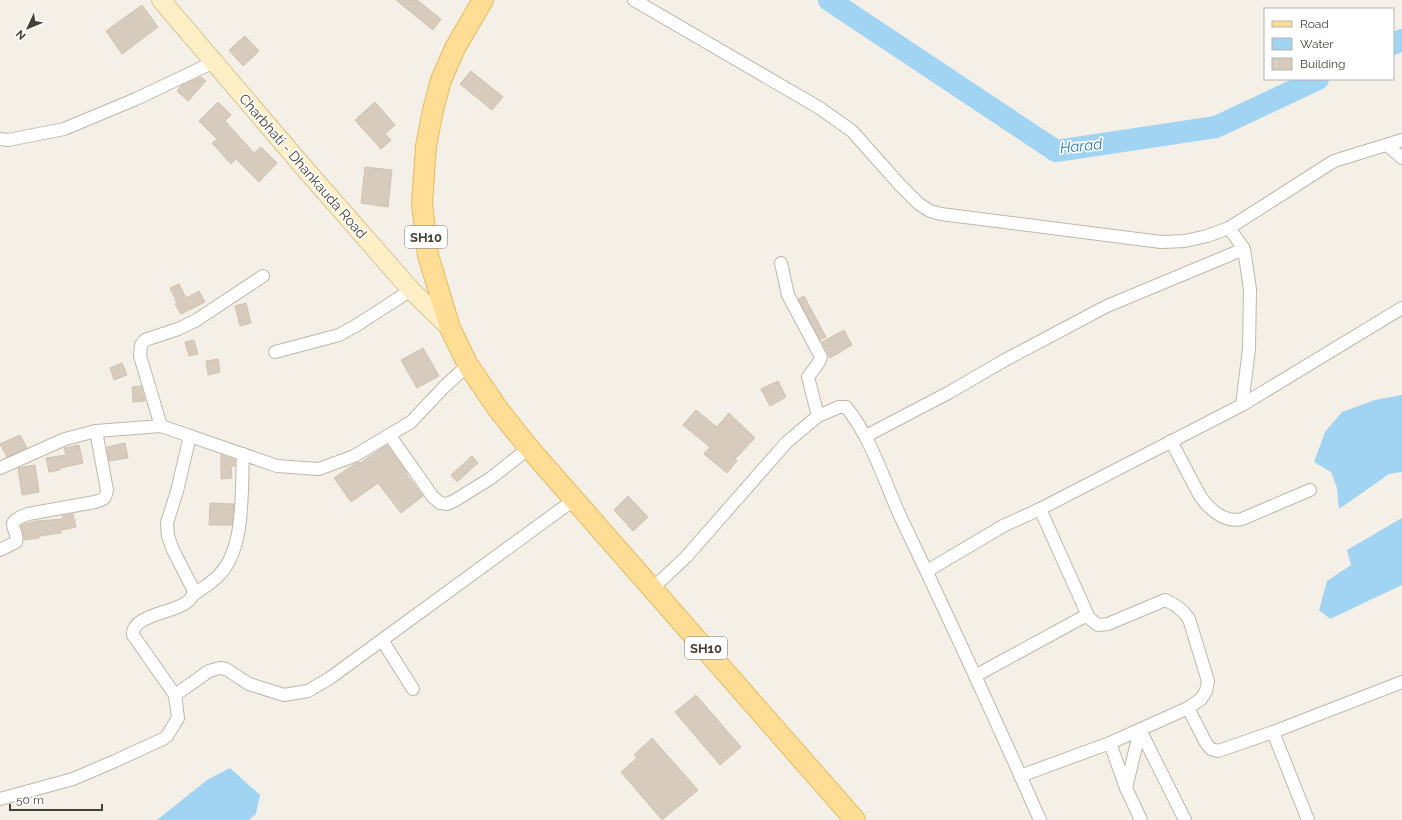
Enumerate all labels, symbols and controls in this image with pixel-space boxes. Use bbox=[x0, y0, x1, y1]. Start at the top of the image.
north arrow bbox=[8, 8, 48, 48]
legend bbox=[1264, 8, 1394, 80]
text: Road bbox=[1300, 17, 1329, 31]
text: N bbox=[14, 27, 29, 42]
text: Water bbox=[1300, 37, 1334, 51]
text: Building bbox=[1300, 57, 1346, 71]
street label: Charbhati - Dhankauda Road bbox=[236, 90, 370, 242]
water label: Harad bbox=[1059, 135, 1104, 157]
road number: SH10 bbox=[405, 226, 447, 248]
road number: SH10 bbox=[685, 637, 727, 659]
scale bar bbox=[10, 786, 102, 812]
text: 50 m bbox=[16, 793, 44, 807]

